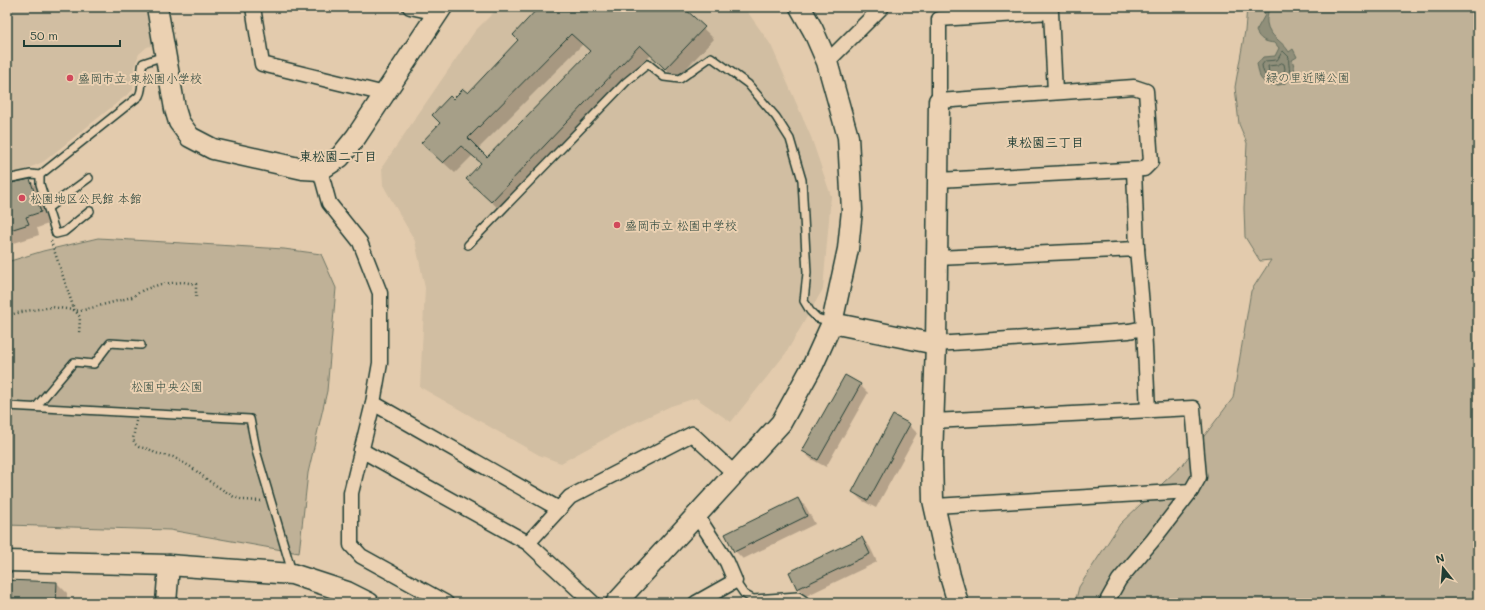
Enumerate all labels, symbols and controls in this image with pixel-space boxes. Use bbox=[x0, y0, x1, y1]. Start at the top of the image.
scale bar bbox=[24, 22, 120, 48]
text: 50 m bbox=[30, 27, 58, 43]
park label: 緑の里近隣公園 bbox=[1266, 69, 1350, 85]
place label: 盛岡市立 東松園小学校 bbox=[78, 70, 202, 86]
marker: 盛岡市立 東松園小学校 bbox=[65, 73, 75, 83]
district label: 東松園三丁目 bbox=[1006, 133, 1084, 150]
district label: 東松園二丁目 bbox=[299, 147, 377, 164]
place label: 松園地区公民館 本館 bbox=[30, 190, 142, 206]
marker: 松園地区公民館 本館 bbox=[17, 193, 27, 203]
place label: 盛岡市立 松園中学校 bbox=[625, 217, 737, 233]
marker: 盛岡市立 松園中学校 bbox=[612, 220, 622, 230]
park label: 松園中央公園 bbox=[131, 378, 203, 394]
north arrow bbox=[1423, 548, 1463, 588]
text: N bbox=[1434, 550, 1446, 566]

